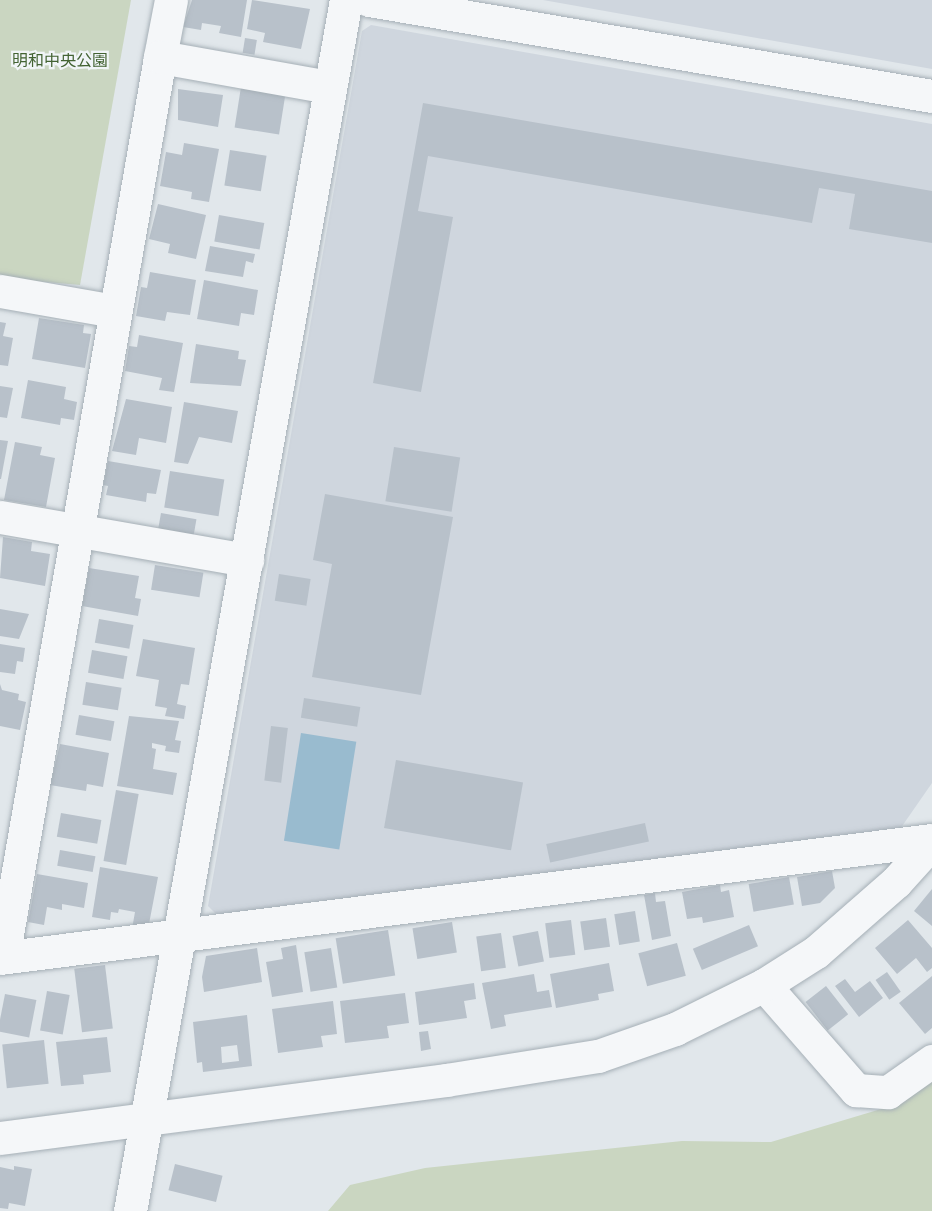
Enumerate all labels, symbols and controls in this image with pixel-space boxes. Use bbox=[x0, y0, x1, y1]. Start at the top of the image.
park label: 明和中央公園 bbox=[12, 51, 108, 71]

